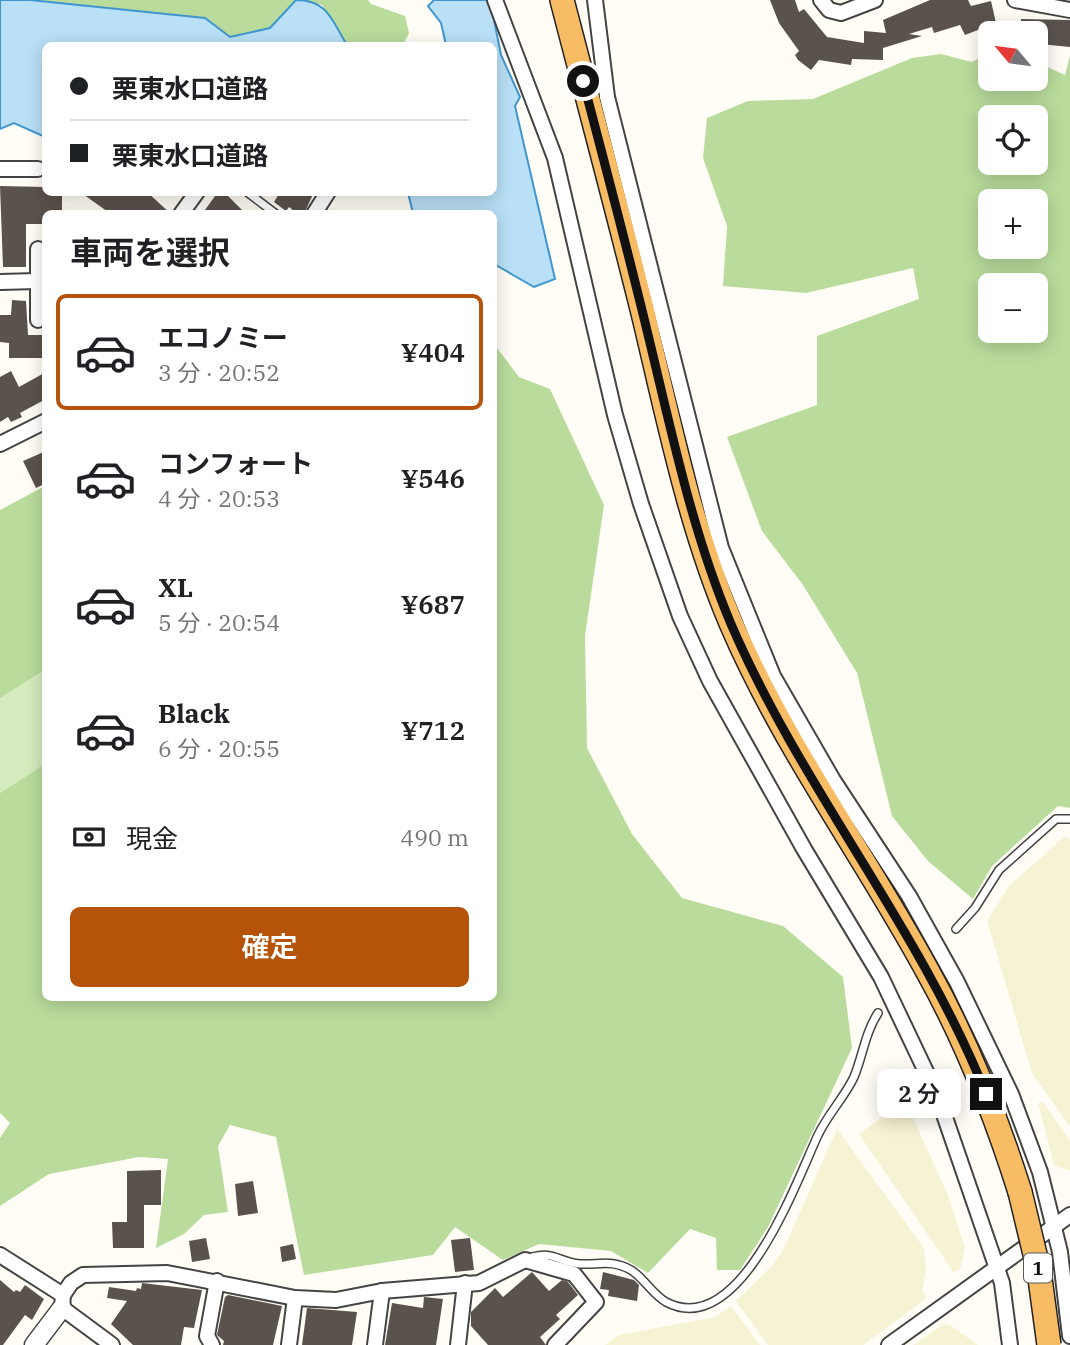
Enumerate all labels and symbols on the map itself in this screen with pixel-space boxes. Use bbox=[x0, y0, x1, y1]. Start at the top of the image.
north arrow bbox=[978, 21, 1048, 91]
route start bbox=[567, 65, 599, 97]
callout: 2 分 bbox=[878, 1070, 962, 1118]
route end bbox=[970, 1078, 1002, 1110]
road number: 1 bbox=[1024, 1254, 1052, 1282]

